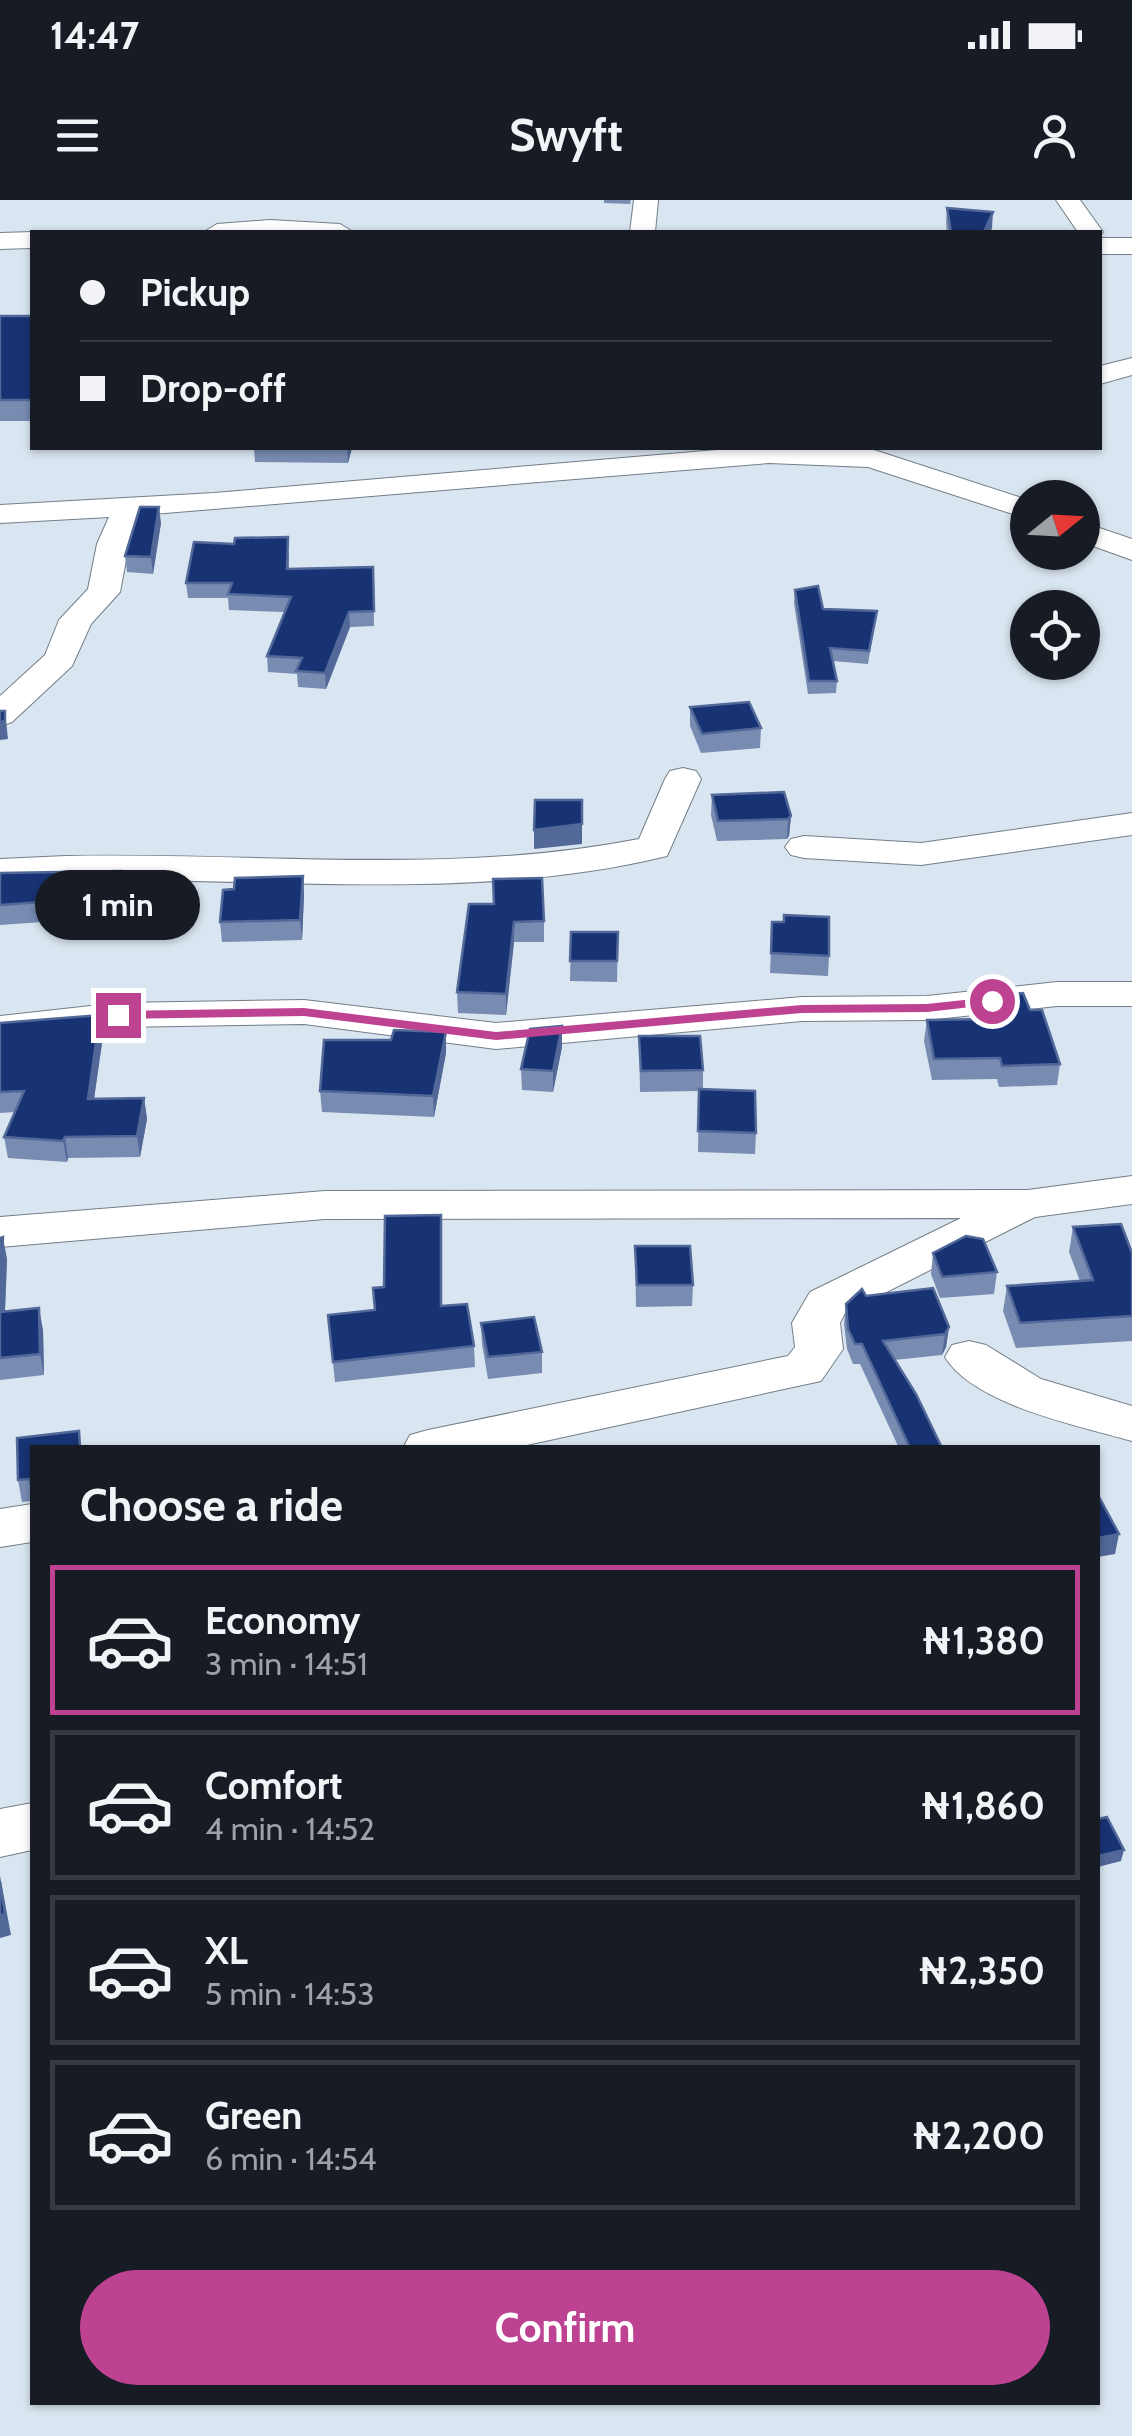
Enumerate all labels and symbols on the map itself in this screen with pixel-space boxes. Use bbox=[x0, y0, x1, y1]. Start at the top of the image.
north arrow bbox=[1010, 480, 1100, 570]
callout: 1 min bbox=[36, 870, 200, 940]
route start bbox=[970, 979, 1015, 1024]
route end bbox=[96, 993, 141, 1038]

